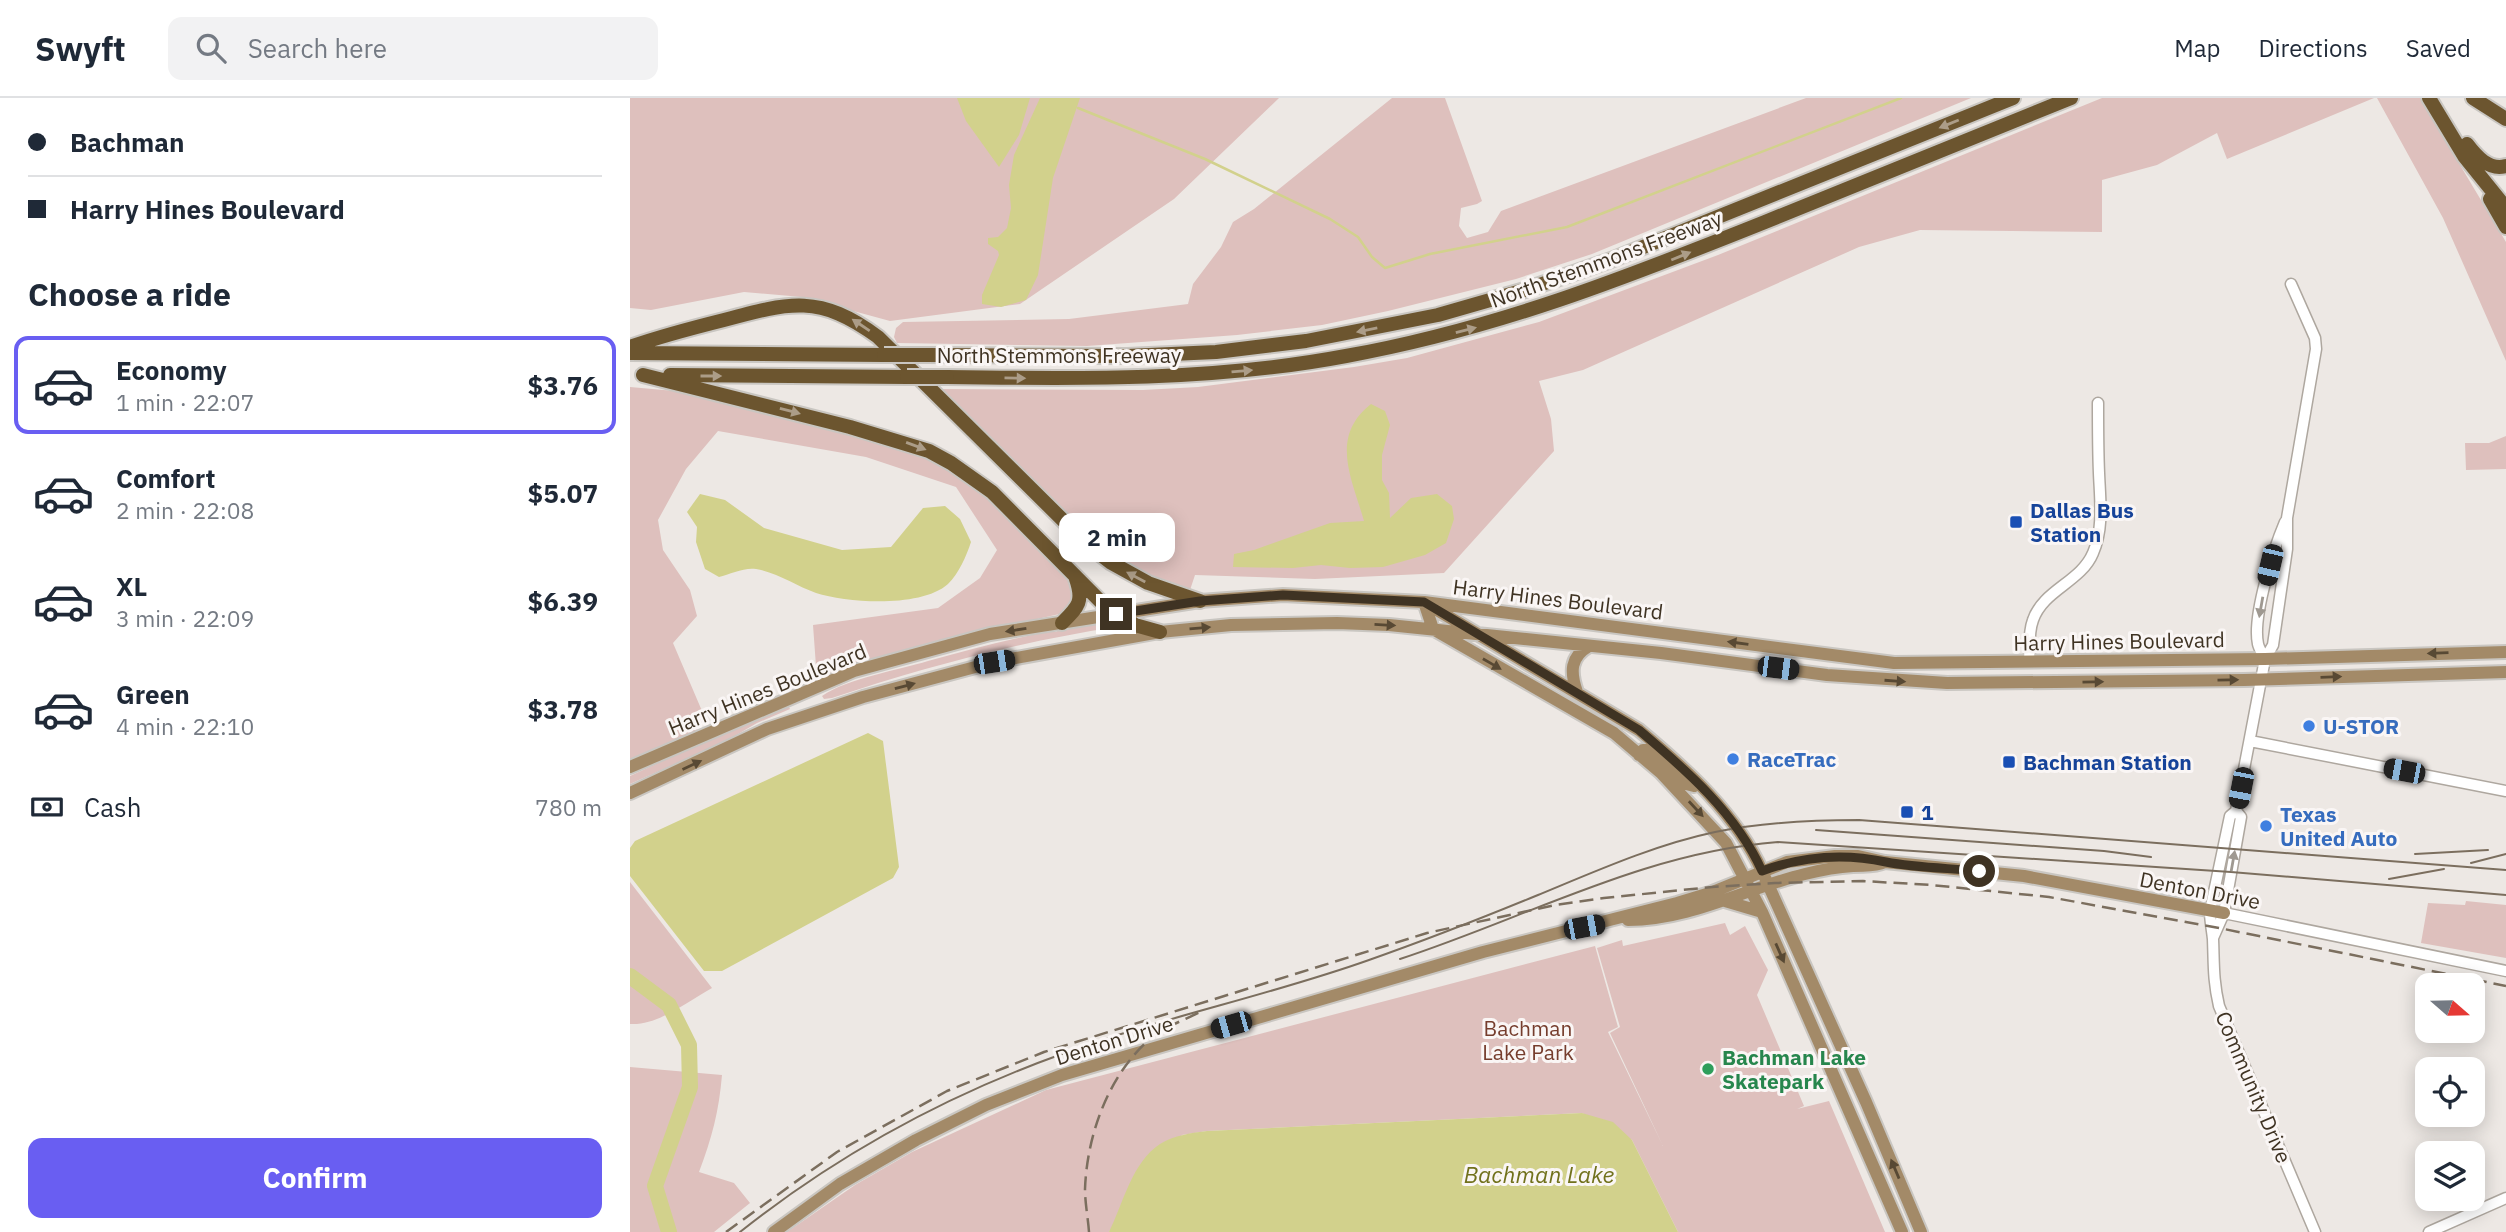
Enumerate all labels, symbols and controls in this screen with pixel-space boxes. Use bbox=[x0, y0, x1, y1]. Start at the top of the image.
search box bbox=[168, 17, 658, 80]
text: Swyft bbox=[35, 27, 126, 70]
icon: search bbox=[192, 29, 230, 67]
text: Search here bbox=[248, 31, 387, 65]
text: Map bbox=[2174, 32, 2220, 64]
text: Directions bbox=[2258, 32, 2368, 64]
text: Saved bbox=[2406, 32, 2471, 64]
one-way arrow bbox=[1939, 118, 1960, 129]
text: Bachman bbox=[70, 125, 185, 159]
text: Harry Hines Boulevard bbox=[70, 192, 345, 226]
street label: North Stemmons Freeway bbox=[1486, 204, 1726, 314]
one-way arrow bbox=[1670, 250, 1691, 261]
text: Choose a ride bbox=[28, 273, 231, 315]
one-way arrow bbox=[852, 318, 870, 332]
one-way arrow bbox=[1455, 324, 1477, 335]
one-way arrow bbox=[1356, 325, 1378, 336]
street label: North Stemmons Freeway bbox=[937, 341, 1182, 369]
text: Economy bbox=[116, 353, 227, 387]
icon: car bbox=[32, 354, 95, 417]
one-way arrow bbox=[1232, 365, 1254, 376]
text: $3.76 bbox=[528, 368, 598, 402]
one-way arrow bbox=[701, 370, 723, 382]
one-way arrow bbox=[1004, 372, 1026, 383]
text: 1 min · 22:07 bbox=[116, 387, 254, 417]
one-way arrow bbox=[779, 406, 801, 417]
one-way arrow bbox=[905, 441, 926, 452]
text: Comfort bbox=[116, 461, 215, 495]
icon: car bbox=[32, 462, 95, 525]
text: $5.07 bbox=[528, 476, 598, 510]
text: 2 min · 22:08 bbox=[116, 495, 254, 525]
place label: Dallas Bus Station bbox=[2030, 496, 2134, 548]
callout: 2 min bbox=[1058, 512, 1174, 561]
marker: Dallas Bus Station bbox=[2008, 514, 2024, 530]
text: 2 min bbox=[1087, 522, 1147, 552]
car bbox=[2256, 542, 2285, 588]
text: XL bbox=[116, 569, 147, 603]
icon: car bbox=[32, 570, 95, 633]
one-way arrow bbox=[1127, 571, 1146, 583]
street label: Harry Hines Boulevard bbox=[1451, 572, 1665, 626]
text: $6.39 bbox=[528, 584, 598, 618]
one-way arrow bbox=[2255, 596, 2266, 618]
route end bbox=[1100, 598, 1132, 630]
text: 3 min · 22:09 bbox=[116, 603, 254, 633]
one-way arrow bbox=[1374, 620, 1396, 631]
one-way arrow bbox=[1189, 622, 1211, 633]
one-way arrow bbox=[1005, 625, 1027, 636]
street label: Harry Hines Boulevard bbox=[2013, 625, 2225, 657]
street label: Harry Hines Boulevard bbox=[664, 636, 870, 742]
one-way arrow bbox=[1727, 637, 1749, 648]
car bbox=[972, 648, 1017, 676]
one-way arrow bbox=[2426, 648, 2448, 659]
car bbox=[1756, 655, 1801, 681]
one-way arrow bbox=[1483, 657, 1502, 670]
one-way arrow bbox=[2320, 672, 2342, 683]
one-way arrow bbox=[2218, 674, 2240, 686]
one-way arrow bbox=[1885, 675, 1907, 686]
one-way arrow bbox=[2082, 676, 2104, 688]
text: Green bbox=[116, 677, 190, 711]
icon: car bbox=[32, 678, 95, 741]
one-way arrow bbox=[894, 680, 916, 691]
text: $3.78 bbox=[528, 692, 598, 726]
text: 4 min · 22:10 bbox=[116, 711, 254, 741]
place label: U-STOR bbox=[2323, 712, 2399, 740]
marker: U-STOR bbox=[2301, 718, 2317, 734]
place label: RaceTrac bbox=[1747, 745, 1837, 773]
place label: Bachman Station bbox=[2023, 748, 2192, 776]
marker: RaceTrac bbox=[1725, 751, 1741, 767]
marker: Bachman Station bbox=[2001, 754, 2017, 770]
car bbox=[2382, 757, 2427, 785]
one-way arrow bbox=[682, 759, 702, 770]
car bbox=[2227, 765, 2256, 811]
icon: cash bbox=[28, 788, 66, 826]
text: Cash bbox=[84, 790, 141, 824]
text: 780 m bbox=[535, 792, 602, 822]
place label: 1 bbox=[1921, 798, 1934, 826]
one-way arrow bbox=[1688, 800, 1704, 818]
place label: Texas United Auto bbox=[2280, 800, 2397, 852]
marker: 1 bbox=[1899, 804, 1915, 820]
marker: Texas United Auto bbox=[2258, 818, 2274, 834]
one-way arrow bbox=[2228, 850, 2239, 872]
route start bbox=[1963, 855, 1995, 887]
street label: Denton Drive bbox=[2137, 865, 2263, 915]
car bbox=[1562, 913, 1607, 941]
one-way arrow bbox=[1774, 943, 1786, 963]
north arrow bbox=[2415, 973, 2485, 1043]
map controls bbox=[2415, 973, 2485, 1211]
street label: Community Drive bbox=[2209, 1007, 2299, 1167]
street label: Denton Drive bbox=[1051, 1009, 1177, 1071]
car bbox=[1208, 1009, 1255, 1041]
park label: Bachman Lake Park bbox=[1482, 1014, 1574, 1066]
place label: Bachman Lake Skatepark bbox=[1722, 1043, 1866, 1095]
button: locate bbox=[2415, 1057, 2485, 1127]
marker: Bachman Lake Skatepark bbox=[1700, 1061, 1716, 1077]
button: Confirm bbox=[28, 1138, 602, 1218]
button: layers bbox=[2415, 1141, 2485, 1211]
water label: Bachman Lake bbox=[1464, 1159, 1615, 1189]
one-way arrow bbox=[1889, 1159, 1901, 1179]

